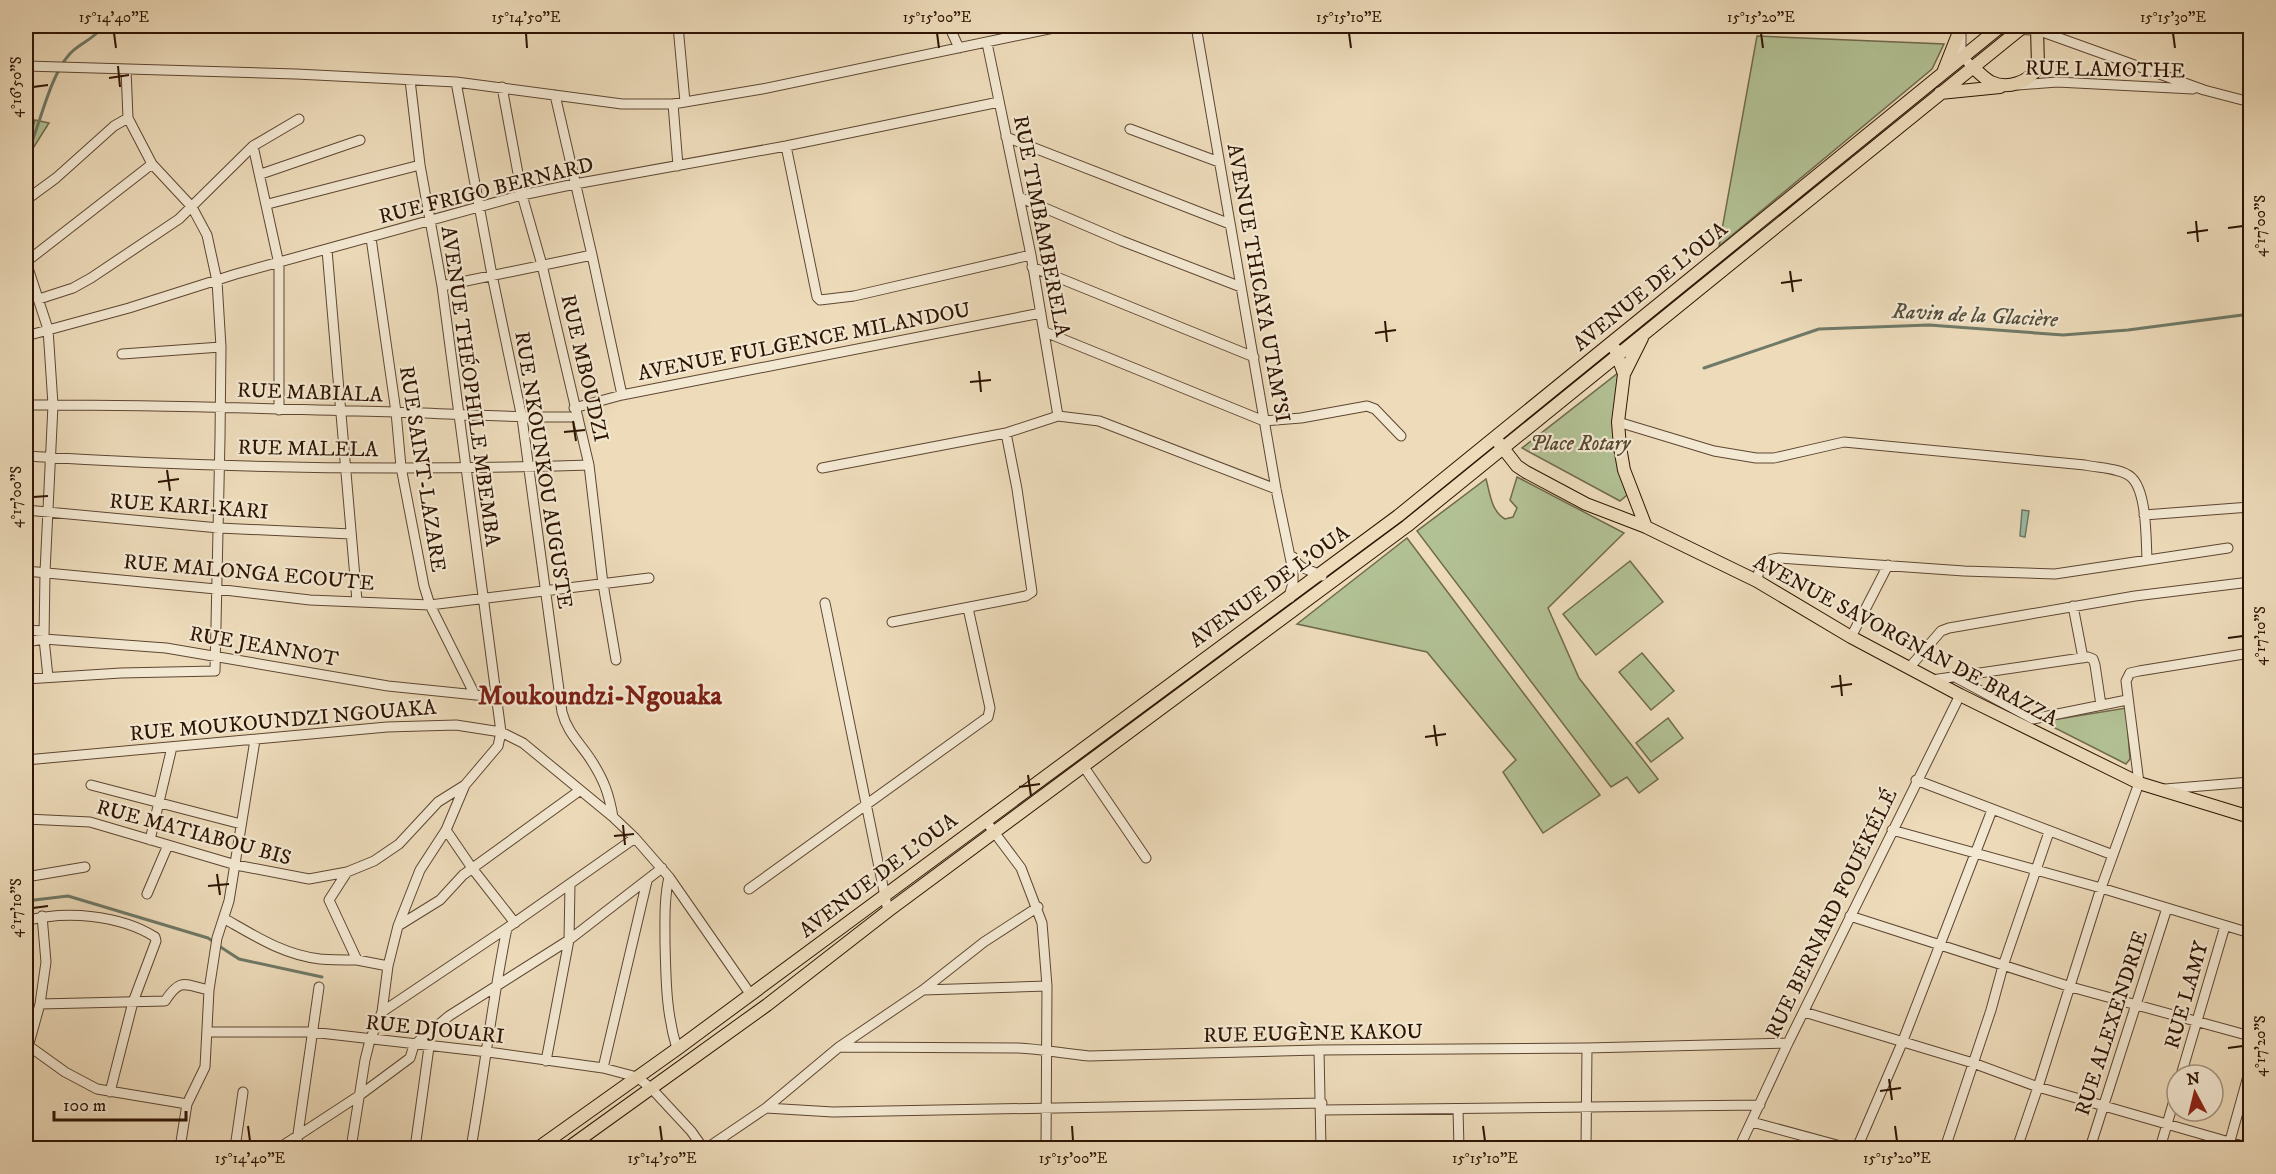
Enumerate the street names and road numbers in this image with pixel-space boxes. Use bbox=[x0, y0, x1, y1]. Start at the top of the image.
street label: RUE LAMOTHE bbox=[2025, 56, 2186, 84]
street label: RUE TIMBAMBERELA bbox=[1007, 113, 1075, 340]
street label: AVENUE THICAYA UTAM'SI bbox=[1221, 142, 1295, 425]
street label: RUE FRIGO BERNARD bbox=[376, 152, 596, 230]
street label: AVENUE DE L'OUA bbox=[1568, 216, 1734, 357]
street label: AVENUE THÉOPHILE MBEMBA bbox=[435, 224, 506, 549]
street label: RUE MBOUDZI bbox=[554, 292, 614, 444]
street label: AVENUE FULGENCE MILANDOU bbox=[636, 297, 973, 387]
street label: RUE NKOUNKOU AUGUSTE bbox=[508, 330, 578, 611]
street label: RUE SAINT-LAZARE bbox=[393, 364, 451, 574]
street label: RUE MABIALA bbox=[237, 377, 384, 409]
street label: RUE MALELA bbox=[237, 435, 379, 463]
street label: RUE KARI-KARI bbox=[109, 488, 269, 526]
street label: AVENUE DE L'OUA bbox=[1185, 520, 1355, 654]
street label: RUE MALONGA ECOUTE bbox=[122, 549, 376, 597]
street label: AVENUE SAVORGNAN DE BRAZZA bbox=[1749, 549, 2063, 733]
street label: RUE JEANNOT bbox=[187, 621, 341, 673]
street label: RUE MOUKOUNDZI NGOUAKA bbox=[129, 695, 438, 747]
street label: RUE BERNARD FOUÉKÉLÉ bbox=[1759, 784, 1904, 1042]
street label: RUE MATIABOU BIS bbox=[93, 794, 294, 872]
street label: AVENUE DE L'OUA bbox=[794, 807, 963, 944]
street label: RUE ALEXENDRIE bbox=[2070, 927, 2154, 1119]
street label: RUE LAMY bbox=[2159, 938, 2215, 1052]
street label: RUE DJOUARI bbox=[364, 1010, 505, 1050]
street label: RUE EUGÈNE KAKOU bbox=[1203, 1018, 1423, 1049]

